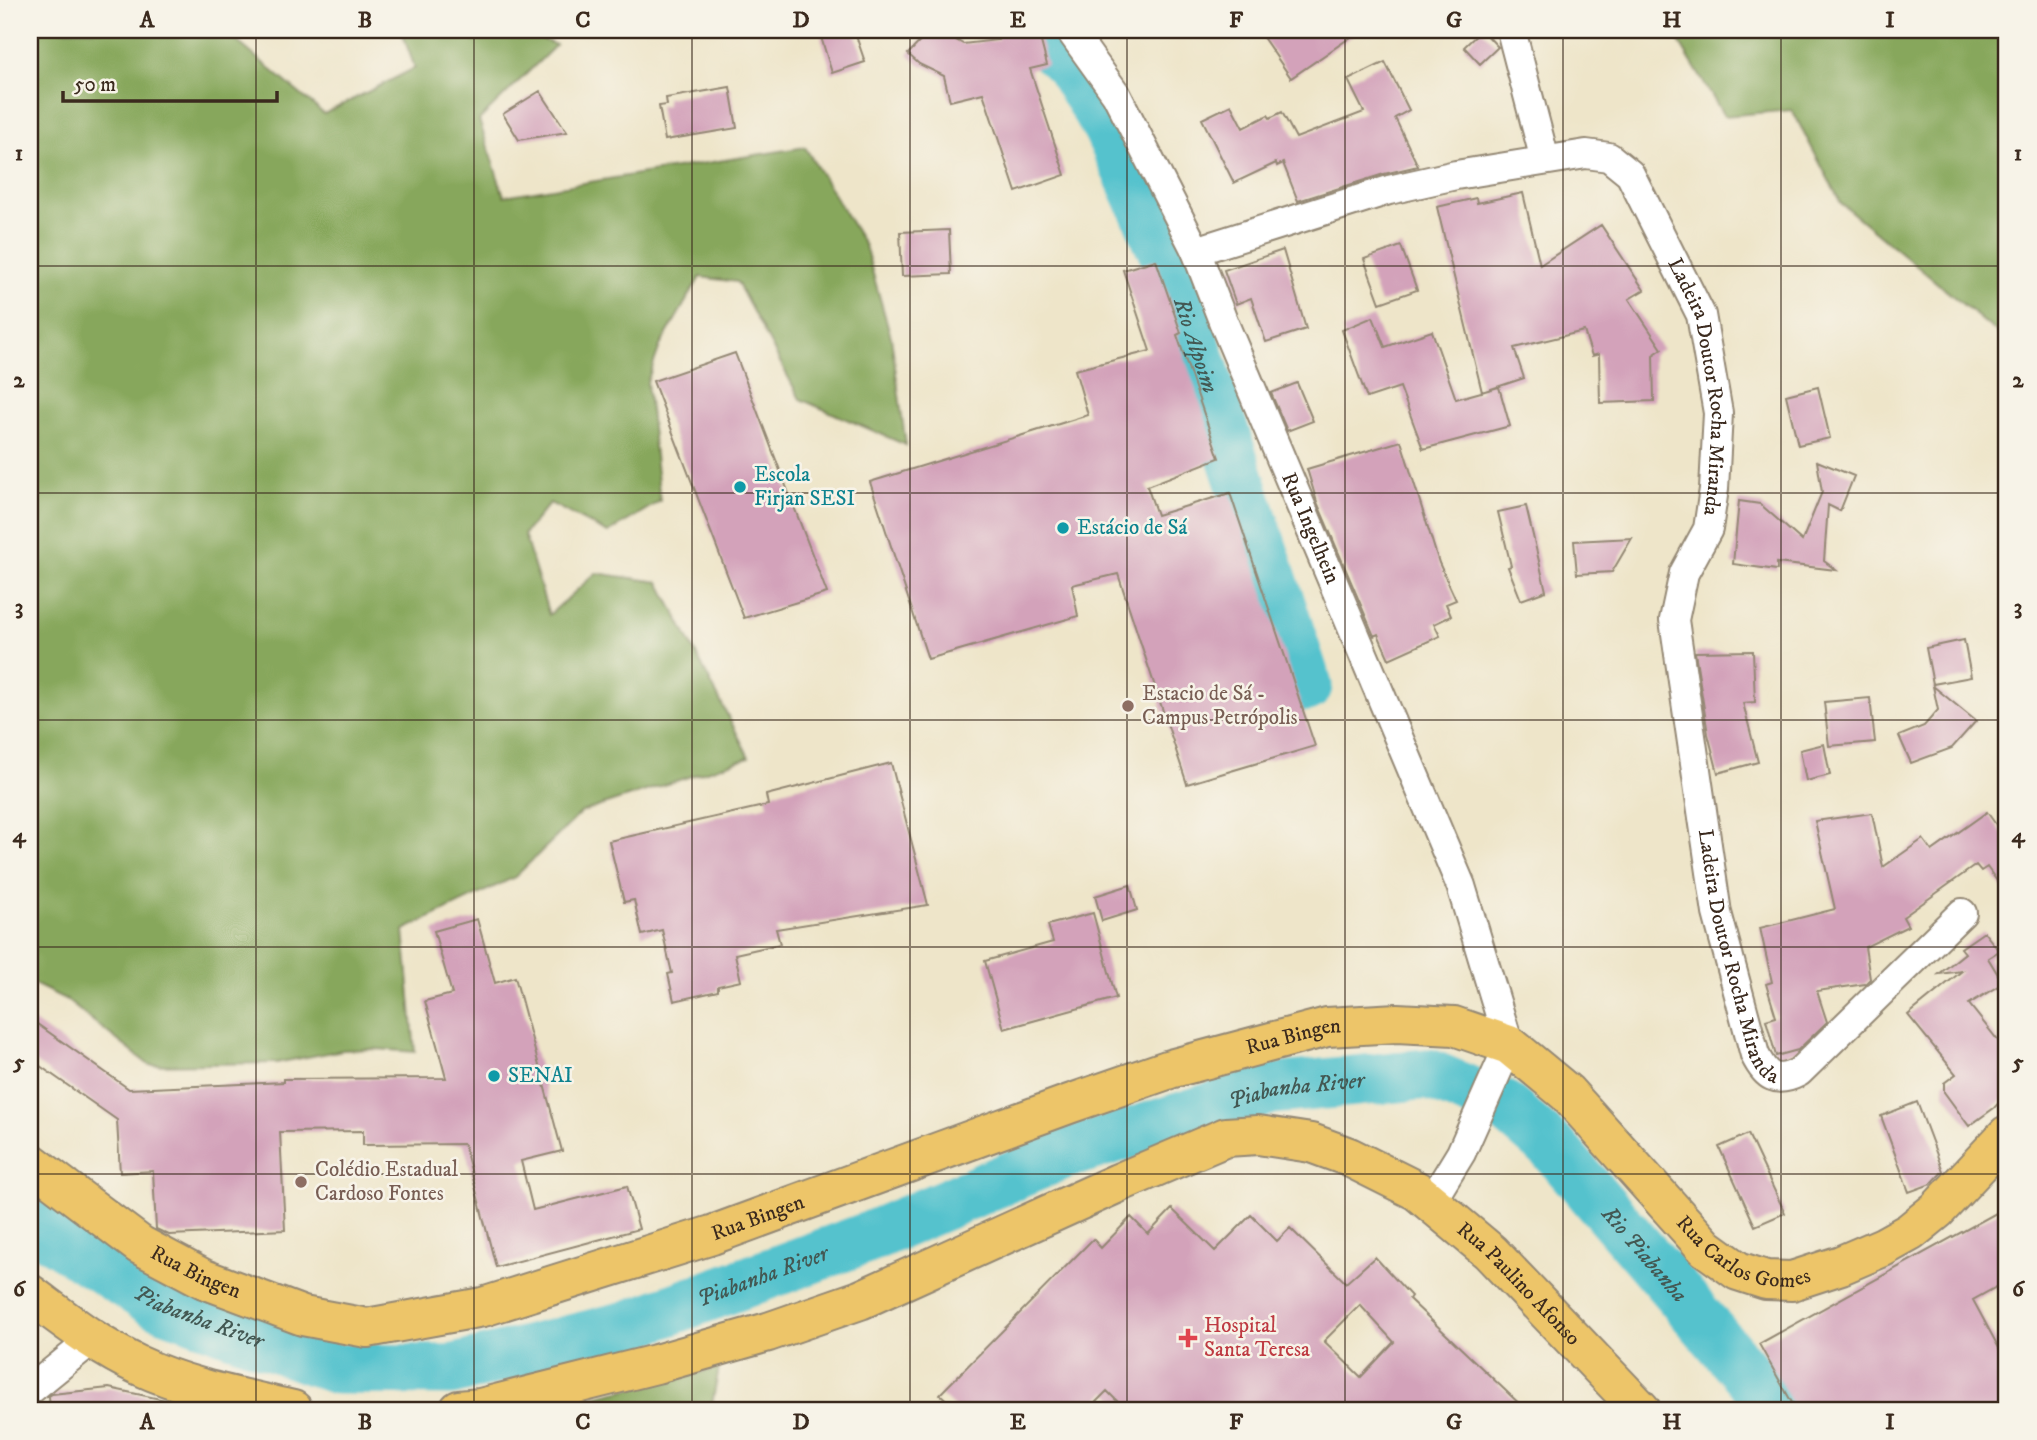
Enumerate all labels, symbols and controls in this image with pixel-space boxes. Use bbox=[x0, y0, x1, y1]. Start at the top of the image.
text: A bbox=[139, 6, 156, 35]
text: B bbox=[358, 6, 372, 35]
text: C bbox=[575, 6, 591, 35]
text: D bbox=[792, 6, 810, 35]
text: E bbox=[1010, 6, 1026, 35]
text: F bbox=[1229, 6, 1244, 35]
text: G bbox=[1446, 6, 1462, 35]
text: H bbox=[1662, 6, 1682, 35]
text: I bbox=[1885, 6, 1895, 35]
scale bar bbox=[63, 60, 276, 104]
text: 50 m bbox=[74, 72, 116, 98]
text: 1 bbox=[15, 139, 23, 168]
text: 1 bbox=[2014, 139, 2022, 168]
street label: Ladeira Doutor Rocha Miranda bbox=[1661, 254, 1731, 518]
water label: Rio Alpoim bbox=[1166, 293, 1225, 397]
text: 2 bbox=[13, 366, 25, 395]
text: 2 bbox=[2012, 366, 2024, 395]
place label: Escola Firjan SESI bbox=[754, 462, 855, 512]
street label: Rua Ingelhein bbox=[1275, 469, 1345, 588]
marker: Escola Firjan SESI bbox=[732, 479, 748, 495]
place label: Estácio de Sá bbox=[1077, 515, 1187, 541]
marker: Estácio de Sá bbox=[1055, 520, 1071, 536]
text: 3 bbox=[15, 593, 23, 622]
text: 3 bbox=[2014, 593, 2022, 622]
place label: Estacio de Sá - Campus Petrópolis bbox=[1142, 681, 1298, 731]
marker: Estacio de Sá - Campus Petrópolis bbox=[1120, 698, 1136, 714]
text: 4 bbox=[12, 821, 27, 850]
text: 4 bbox=[2011, 821, 2026, 850]
street label: Ladeira Doutor Rocha Miranda bbox=[1692, 828, 1782, 1090]
street label: Rua Bingen bbox=[1243, 1013, 1342, 1061]
text: 5 bbox=[12, 1048, 25, 1077]
text: 5 bbox=[2011, 1048, 2024, 1077]
place label: SENAI bbox=[508, 1063, 573, 1089]
water label: Piabanha River bbox=[1225, 1065, 1368, 1116]
marker: SENAI bbox=[486, 1068, 502, 1084]
place label: Colédio Estadual Cardoso Fontes bbox=[315, 1157, 459, 1207]
marker: Colédio Estadual Cardoso Fontes bbox=[293, 1174, 309, 1190]
street label: Rua Bingen bbox=[708, 1189, 808, 1247]
water label: Rio Piabanha bbox=[1594, 1199, 1694, 1309]
street label: Rua Carlos Gomes bbox=[1670, 1210, 1814, 1294]
street label: Rua Paulino Afonso bbox=[1451, 1217, 1586, 1351]
water label: Piabanha River bbox=[693, 1238, 834, 1313]
street label: Rua Bingen bbox=[146, 1240, 244, 1305]
text: 6 bbox=[13, 1275, 27, 1304]
text: 6 bbox=[2012, 1275, 2026, 1304]
water label: Piabanha River bbox=[128, 1278, 269, 1356]
place label: Hospital Santa Teresa bbox=[1204, 1313, 1310, 1363]
marker: Hospital Santa Teresa bbox=[1178, 1328, 1198, 1348]
text: A bbox=[139, 1408, 156, 1437]
text: B bbox=[358, 1408, 372, 1437]
text: C bbox=[575, 1408, 591, 1437]
text: D bbox=[792, 1408, 810, 1437]
text: E bbox=[1010, 1408, 1026, 1437]
text: F bbox=[1229, 1408, 1244, 1437]
text: G bbox=[1446, 1408, 1462, 1437]
text: H bbox=[1662, 1408, 1682, 1437]
text: I bbox=[1885, 1408, 1895, 1437]

